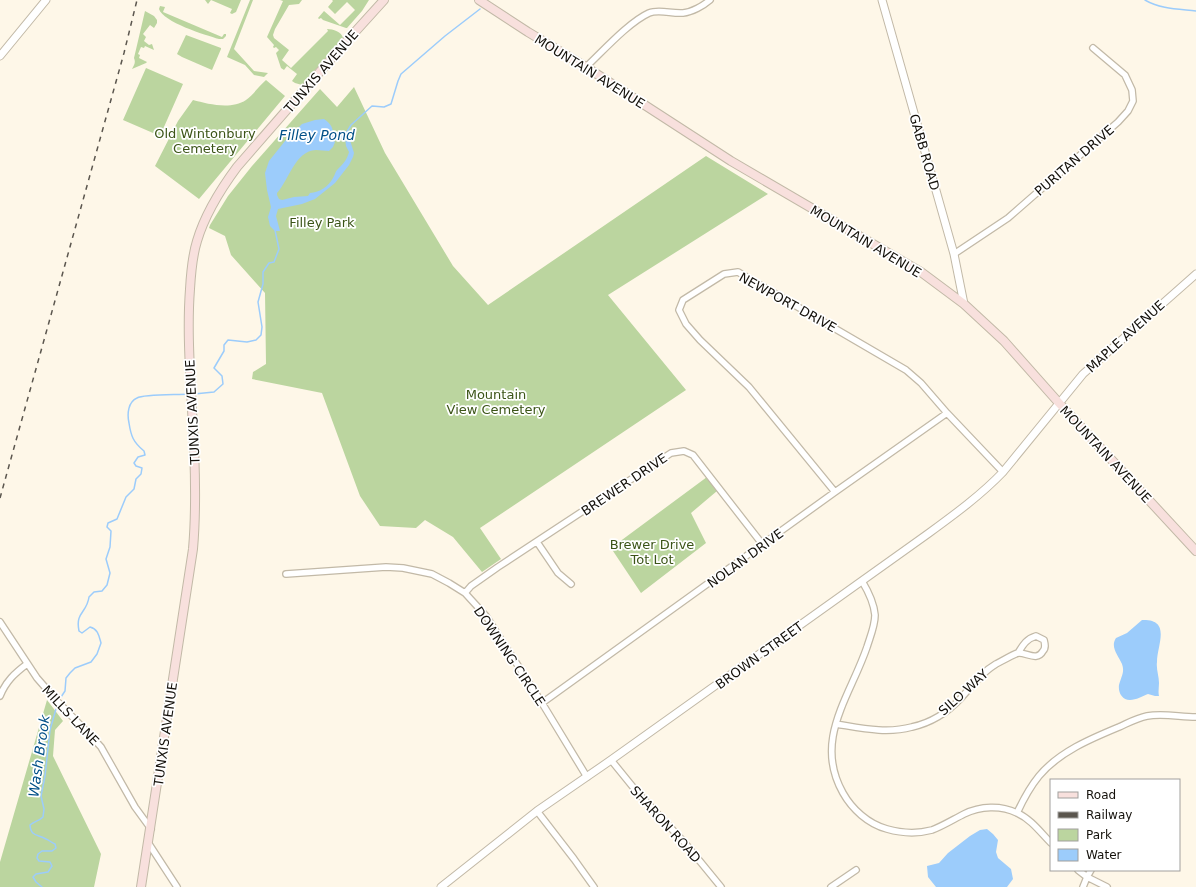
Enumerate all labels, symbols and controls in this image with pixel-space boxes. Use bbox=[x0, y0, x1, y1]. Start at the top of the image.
street label: TUNXIS AVENUE bbox=[281, 27, 361, 117]
street label: MOUNTAIN AVENUE bbox=[532, 31, 647, 111]
street label: GABB ROAD bbox=[906, 112, 943, 192]
street label: PURITAN DRIVE bbox=[1032, 122, 1117, 199]
park label: Old Wintonbury Cemetery bbox=[154, 126, 256, 156]
water label: Filley Pond bbox=[279, 127, 355, 143]
street label: MOUNTAIN AVENUE bbox=[808, 202, 924, 281]
park label: Filley Park bbox=[289, 215, 355, 230]
street label: NEWPORT DRIVE bbox=[736, 269, 839, 335]
street label: MAPLE AVENUE bbox=[1083, 297, 1168, 375]
street label: TUNXIS AVENUE bbox=[182, 359, 203, 466]
park label: Mountain View Cemetery bbox=[447, 387, 546, 417]
street label: MOUNTAIN AVENUE bbox=[1057, 403, 1154, 506]
street label: BREWER DRIVE bbox=[578, 450, 670, 519]
street label: NOLAN DRIVE bbox=[704, 526, 786, 591]
park label: Brewer Drive Tot Lot bbox=[610, 537, 694, 567]
street label: DOWNING CIRCLE bbox=[471, 604, 548, 709]
street label: BROWN STREET bbox=[713, 619, 806, 692]
street label: SILO WAY bbox=[936, 666, 991, 718]
street label: TUNXIS AVENUE bbox=[151, 681, 180, 788]
street label: MILLS LANE bbox=[39, 682, 102, 748]
water label: Wash Brook bbox=[25, 713, 53, 798]
legend bbox=[1050, 779, 1180, 871]
street label: SHARON ROAD bbox=[627, 783, 704, 866]
text: Road bbox=[1086, 788, 1116, 802]
text: Railway bbox=[1086, 808, 1132, 822]
text: Park bbox=[1086, 828, 1112, 842]
text: Water bbox=[1086, 848, 1122, 862]

